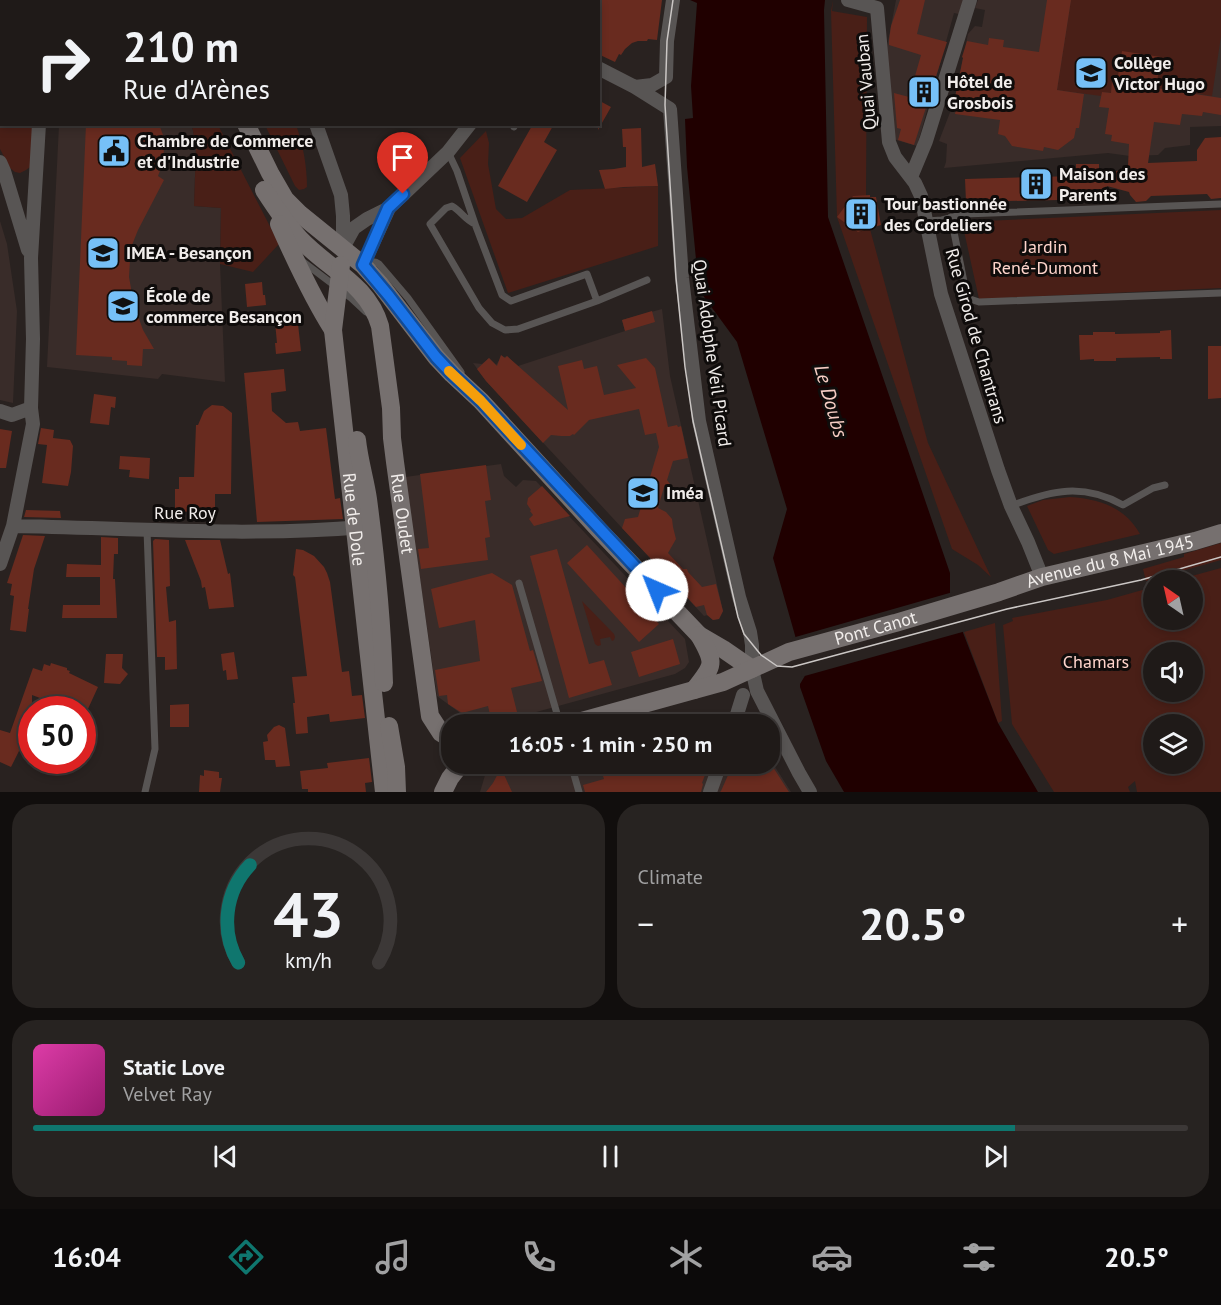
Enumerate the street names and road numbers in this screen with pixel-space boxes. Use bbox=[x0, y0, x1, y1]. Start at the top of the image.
street label: Quai Vauban bbox=[850, 33, 881, 131]
street label: Rue Girod de Chantrans bbox=[940, 246, 1013, 426]
street label: Quai Adolphe Veil Picard bbox=[688, 258, 737, 448]
street label: Rue de Dole bbox=[338, 471, 371, 567]
street label: Rue Oudet bbox=[386, 472, 420, 555]
street label: Rue Roy bbox=[154, 501, 217, 524]
street label: Avenue du 8 Mai 1945 bbox=[1023, 530, 1196, 593]
street label: Pont Canot bbox=[832, 605, 919, 650]

